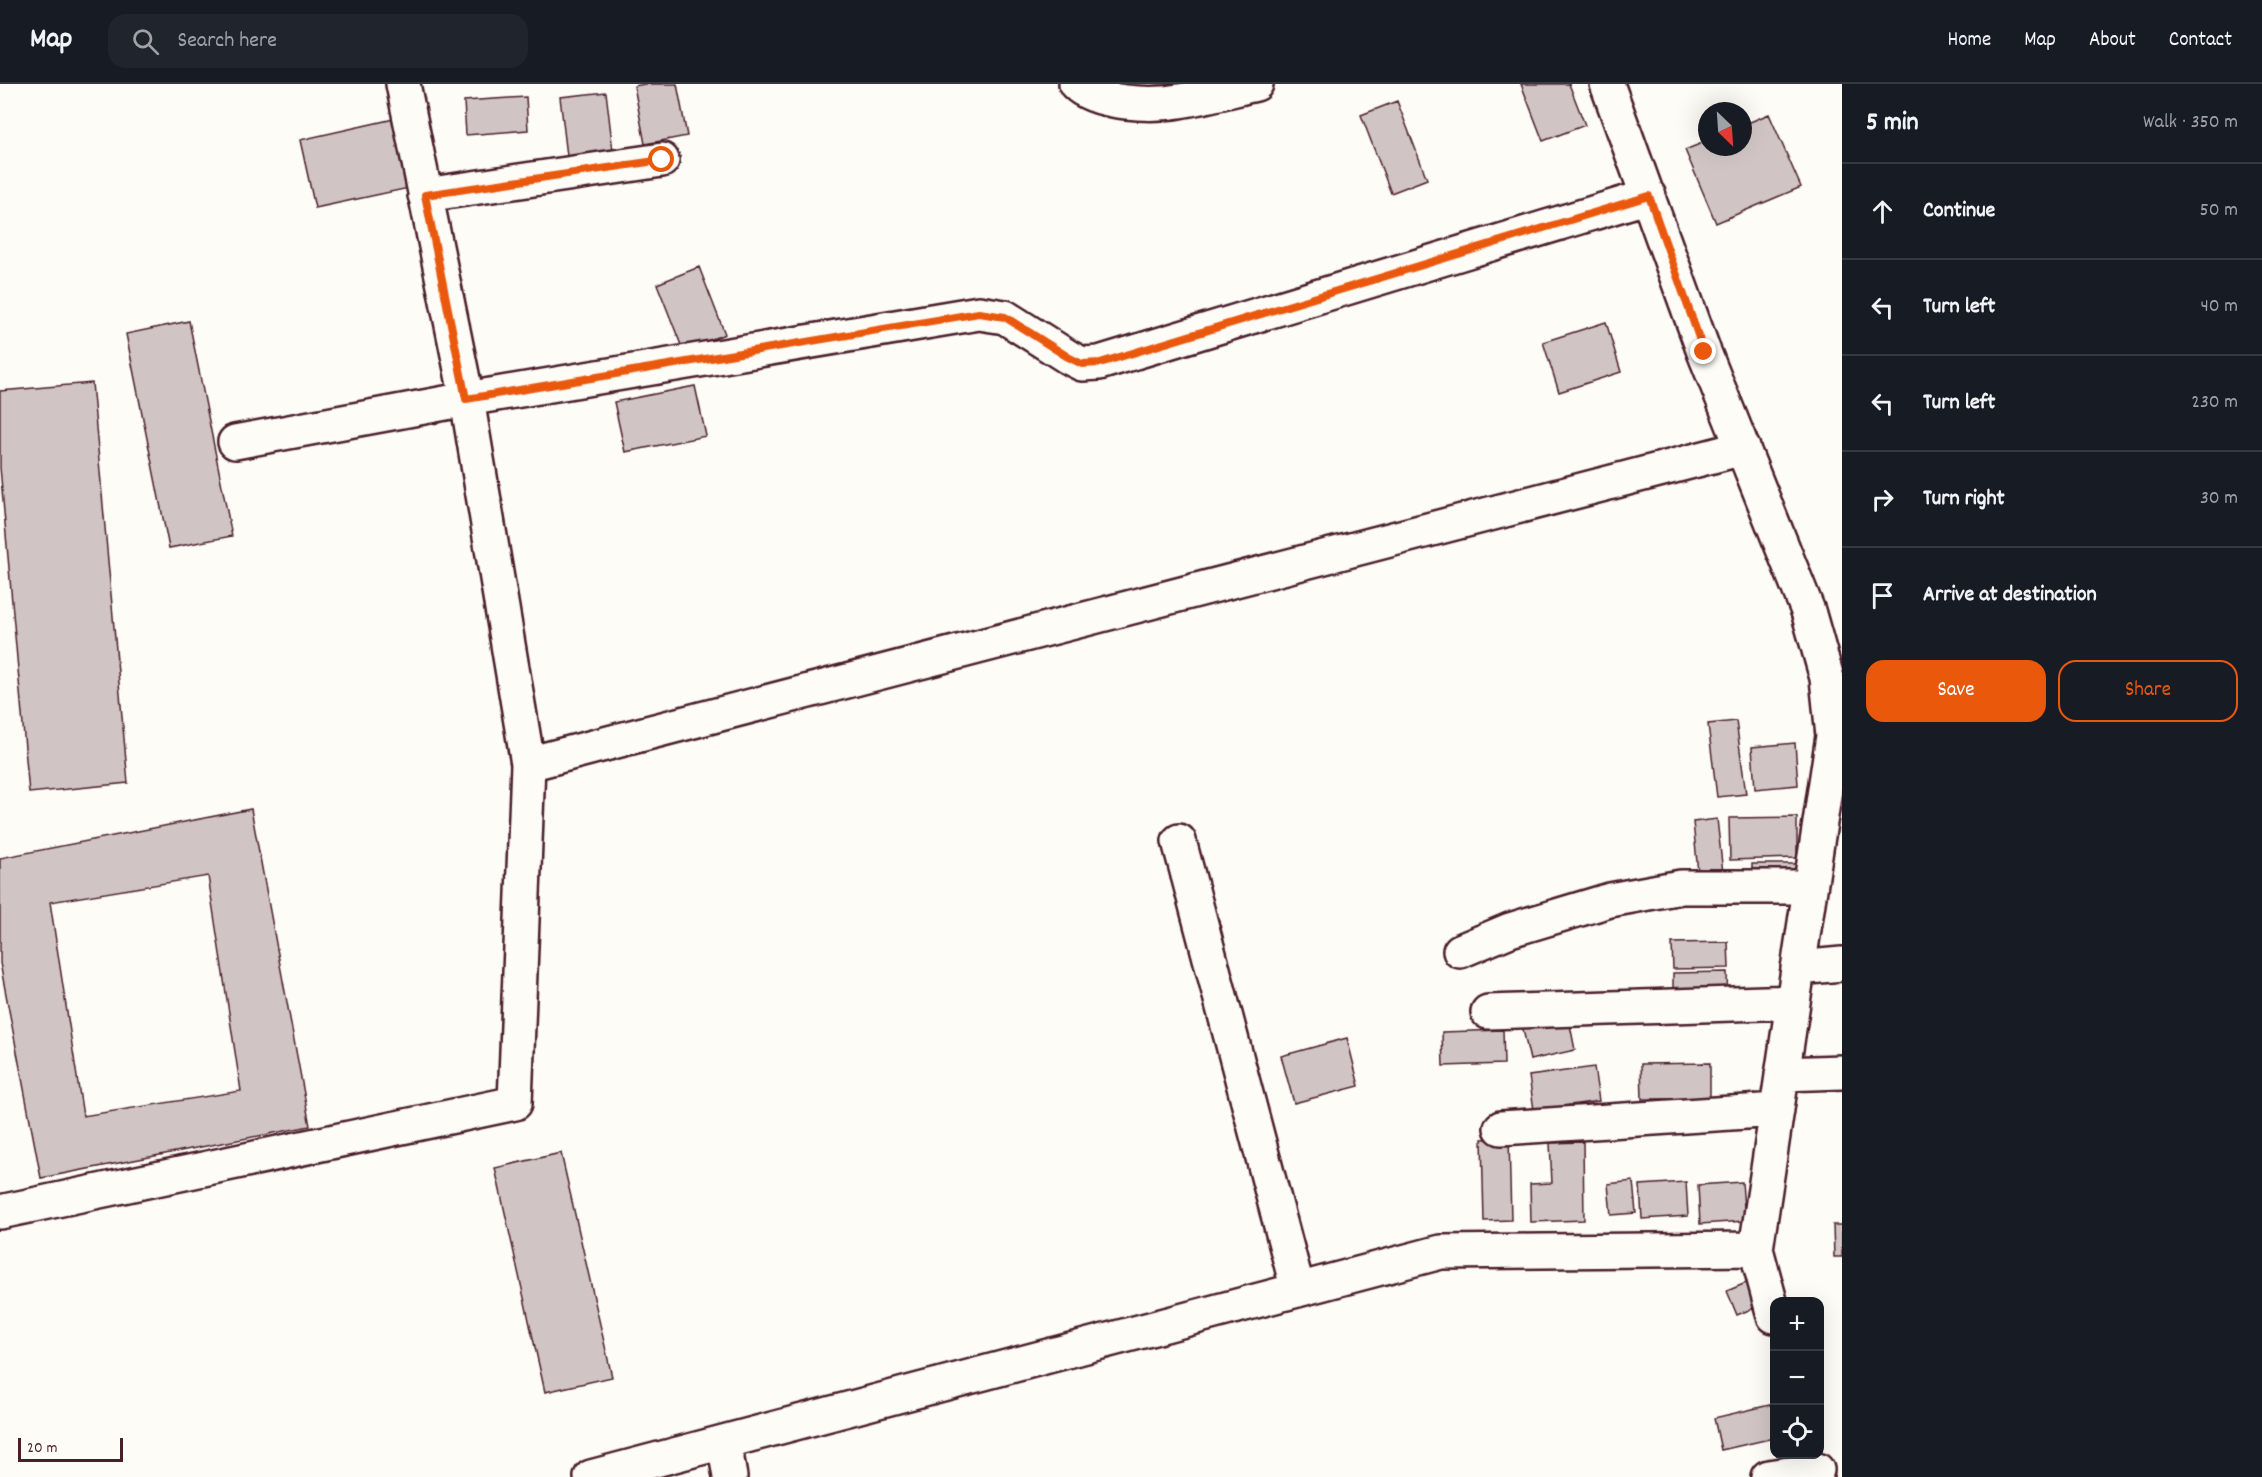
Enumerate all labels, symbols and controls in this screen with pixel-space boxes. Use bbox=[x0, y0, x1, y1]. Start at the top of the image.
search box bbox=[108, 14, 528, 68]
text: Map bbox=[30, 21, 72, 61]
icon: search bbox=[129, 25, 162, 58]
text: Search here bbox=[177, 26, 277, 57]
text: Home bbox=[1947, 26, 1991, 56]
text: Map bbox=[2024, 26, 2056, 56]
text: About bbox=[2089, 26, 2136, 56]
text: Contact bbox=[2169, 26, 2232, 56]
north arrow bbox=[1698, 102, 1752, 156]
text: 5 min bbox=[1866, 105, 1919, 142]
text: Walk · 350 m bbox=[2143, 109, 2238, 137]
route start bbox=[648, 146, 674, 172]
icon: ahead bbox=[1866, 195, 1899, 228]
text: Continue bbox=[1923, 196, 1995, 227]
text: 50 m bbox=[2200, 197, 2238, 225]
icon: left bbox=[1866, 291, 1899, 324]
text: Turn left bbox=[1923, 292, 1995, 323]
text: 40 m bbox=[2200, 293, 2238, 321]
route end bbox=[1690, 338, 1716, 364]
icon: left bbox=[1866, 387, 1899, 420]
text: Turn left bbox=[1923, 388, 1995, 419]
text: 230 m bbox=[2191, 389, 2238, 417]
icon: right bbox=[1866, 483, 1899, 516]
text: Turn right bbox=[1923, 484, 2005, 515]
text: 30 m bbox=[2200, 485, 2238, 513]
icon: arrive bbox=[1866, 579, 1899, 612]
text: Arrive at destination bbox=[1923, 580, 2097, 611]
button: Save bbox=[1866, 660, 2046, 722]
button: Share bbox=[2058, 660, 2238, 722]
map controls bbox=[1770, 1297, 1824, 1459]
button: + bbox=[1770, 1297, 1824, 1351]
button: − bbox=[1770, 1351, 1824, 1405]
button: locate bbox=[1770, 1405, 1824, 1459]
scale bar bbox=[18, 1435, 123, 1462]
text: 20 m bbox=[27, 1437, 57, 1460]

